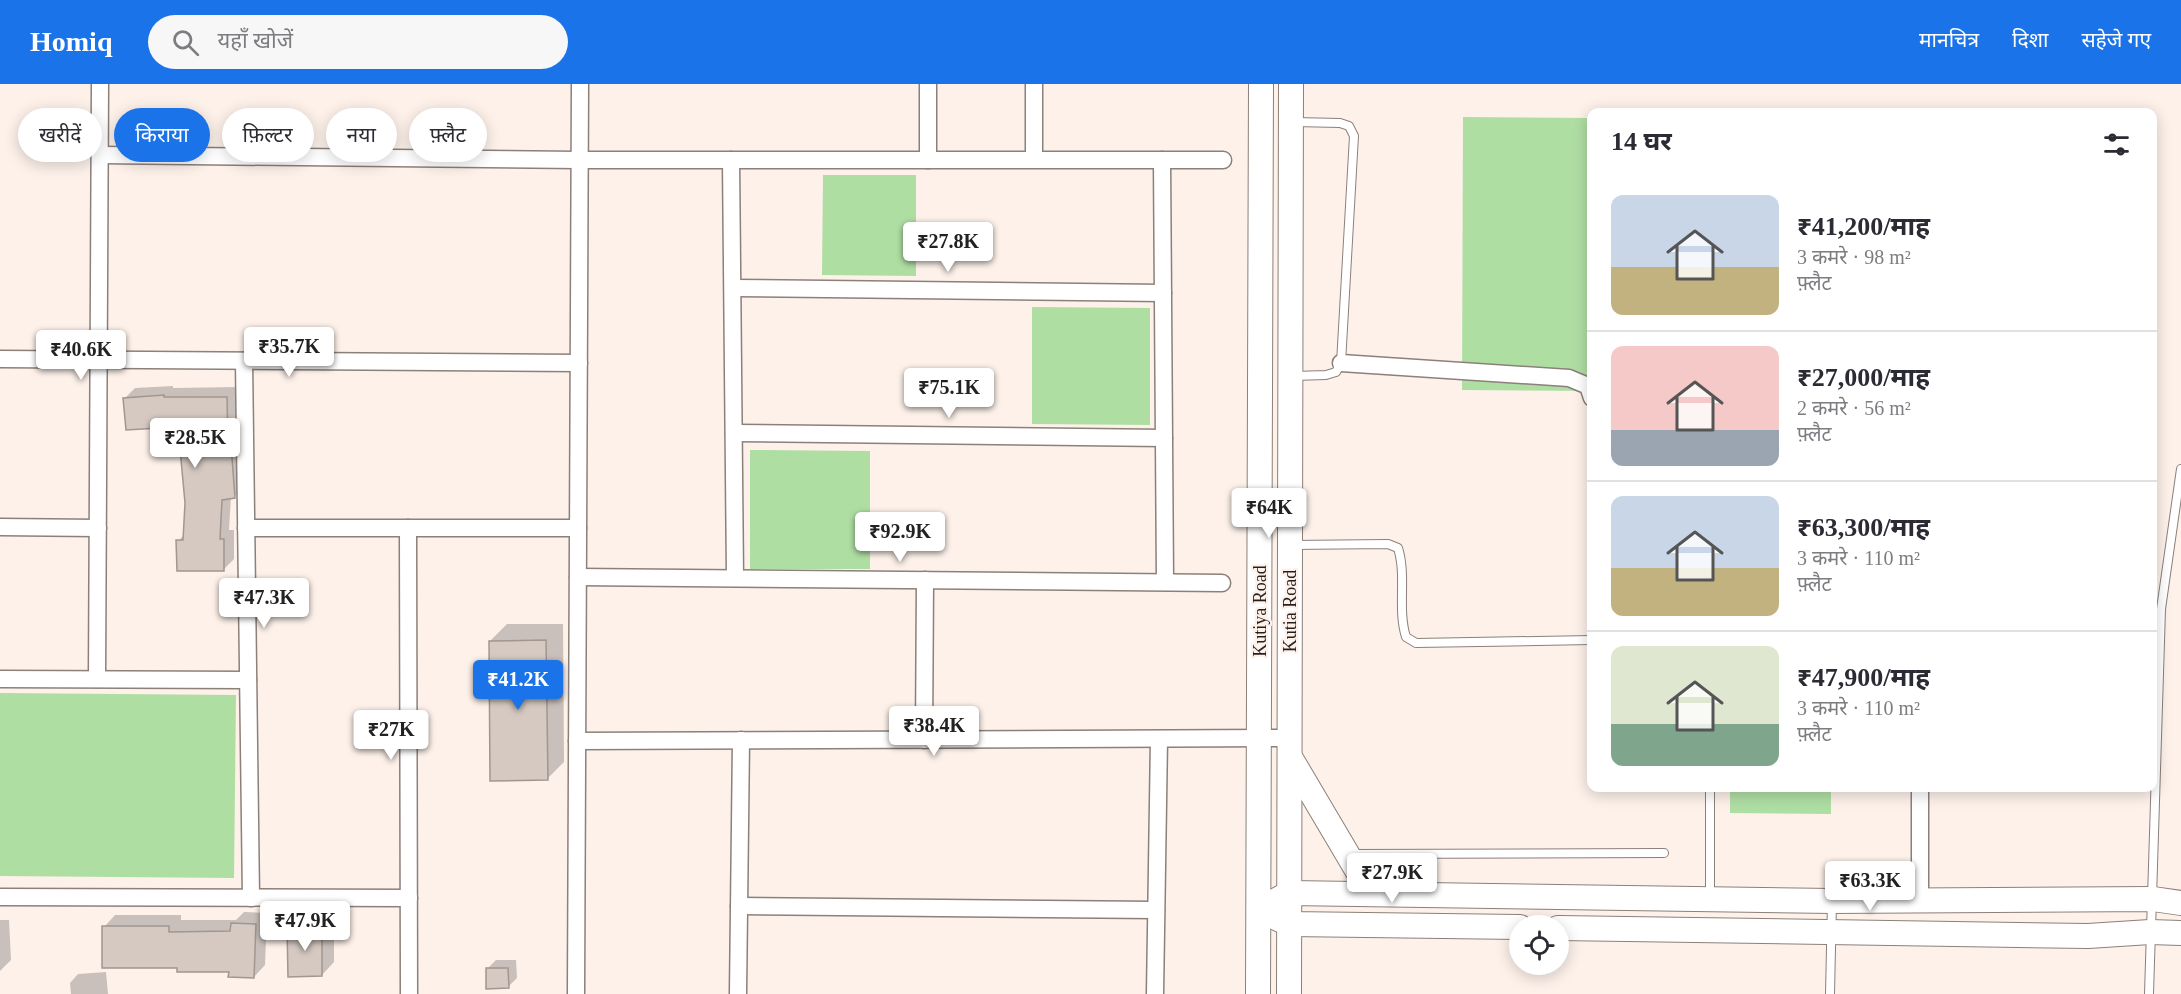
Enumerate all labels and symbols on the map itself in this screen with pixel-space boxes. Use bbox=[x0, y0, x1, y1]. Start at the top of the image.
pin: ₹27.8K bbox=[899, 222, 997, 273]
pin: ₹35.7K bbox=[240, 327, 338, 378]
pin: ₹40.6K bbox=[32, 330, 130, 381]
pin: ₹75.1K bbox=[900, 368, 998, 419]
pin: ₹28.5K bbox=[146, 418, 244, 469]
pin: ₹64K bbox=[1233, 488, 1305, 539]
pin: ₹92.9K bbox=[851, 512, 949, 563]
street label: Kutiya Road bbox=[1250, 565, 1270, 657]
street label: Kutia Road bbox=[1280, 570, 1300, 652]
pin: ₹47.3K bbox=[215, 578, 313, 629]
pin: ₹41.2K bbox=[469, 660, 567, 711]
pin: ₹38.4K bbox=[885, 706, 983, 757]
pin: ₹27K bbox=[355, 710, 427, 761]
pin: ₹27.9K bbox=[1343, 853, 1441, 904]
pin: ₹63.3K bbox=[1821, 861, 1919, 912]
pin: ₹47.9K bbox=[256, 901, 354, 952]

